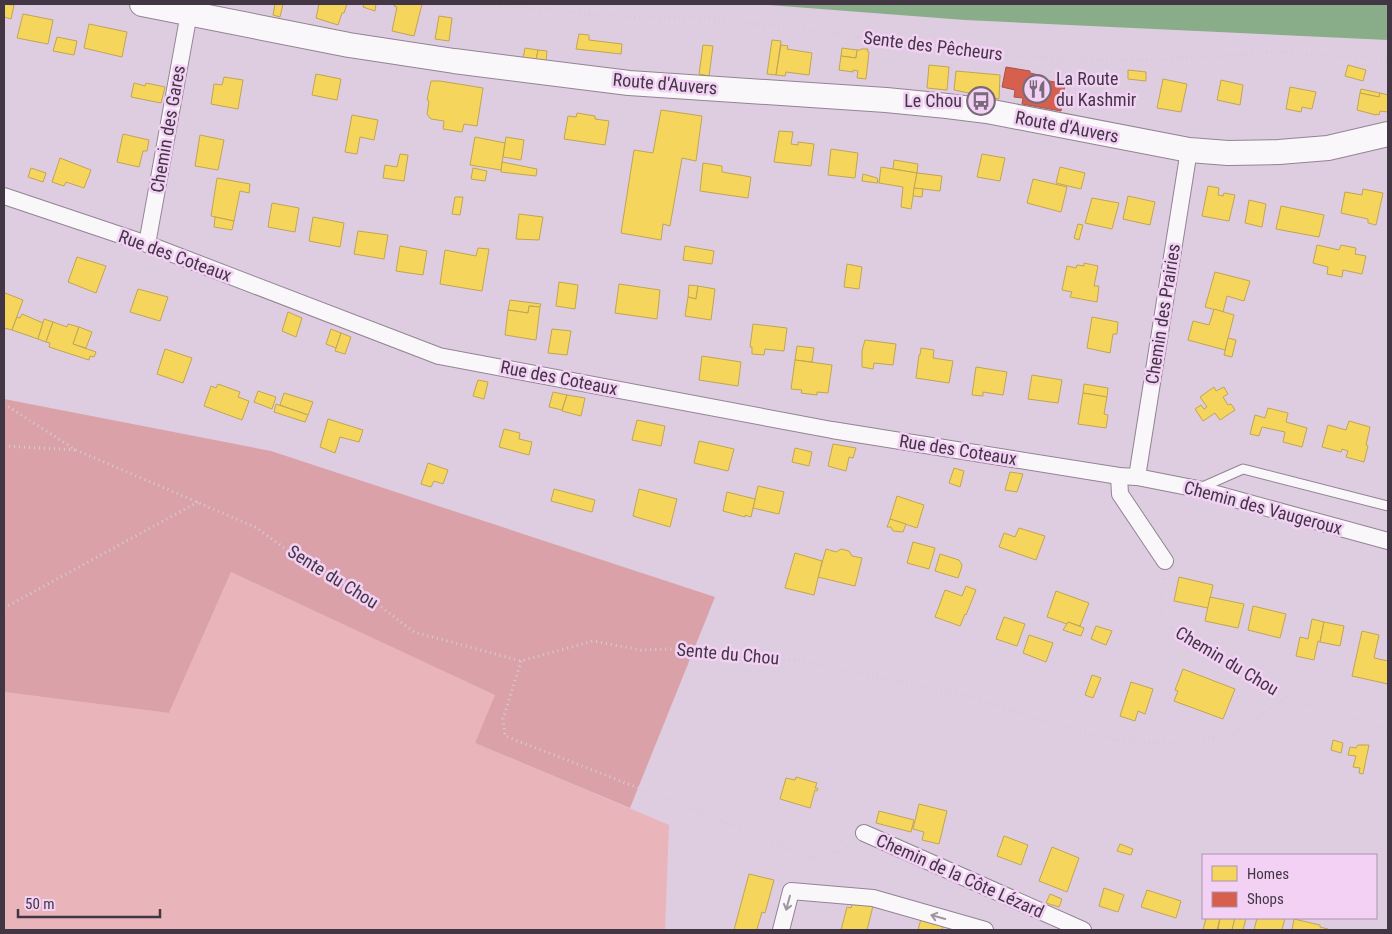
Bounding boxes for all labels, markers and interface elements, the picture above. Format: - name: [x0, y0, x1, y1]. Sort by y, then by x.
- street label: Sente des Pêcheurs: [862, 27, 1004, 64]
- street label: Chemin des Gares: [146, 64, 189, 194]
- street label: Route d'Auvers: [612, 68, 718, 99]
- place label: La Route du Kashmir: [1056, 68, 1137, 110]
- restaurant icon: La Route du Kashmir: [1022, 74, 1052, 104]
- bus stop icon: Le Chou: [966, 86, 996, 116]
- place label: Le Chou: [904, 90, 962, 111]
- street label: Route d'Auvers: [1014, 106, 1121, 147]
- street label: Rue des Coteaux: [116, 225, 235, 286]
- street label: Chemin des Prairies: [1141, 242, 1184, 386]
- street label: Rue des Coteaux: [499, 356, 619, 399]
- street label: Rue des Coteaux: [898, 430, 1018, 469]
- street label: Chemin des Vaugeroux: [1182, 476, 1345, 539]
- street label: Sente du Chou: [284, 540, 382, 613]
- street label: Chemin du Chou: [1172, 622, 1282, 700]
- street label: Sente du Chou: [676, 639, 780, 668]
- street label: Chemin de la Côte Lézard: [873, 829, 1047, 922]
- legend: [1202, 854, 1377, 919]
- text: Homes: [1247, 865, 1289, 883]
- scale bar: [18, 886, 160, 918]
- text: Shops: [1247, 890, 1284, 908]
- text: 50 m: [25, 895, 55, 913]
- one-way arrow: [783, 895, 792, 911]
- one-way arrow: [931, 911, 947, 921]

